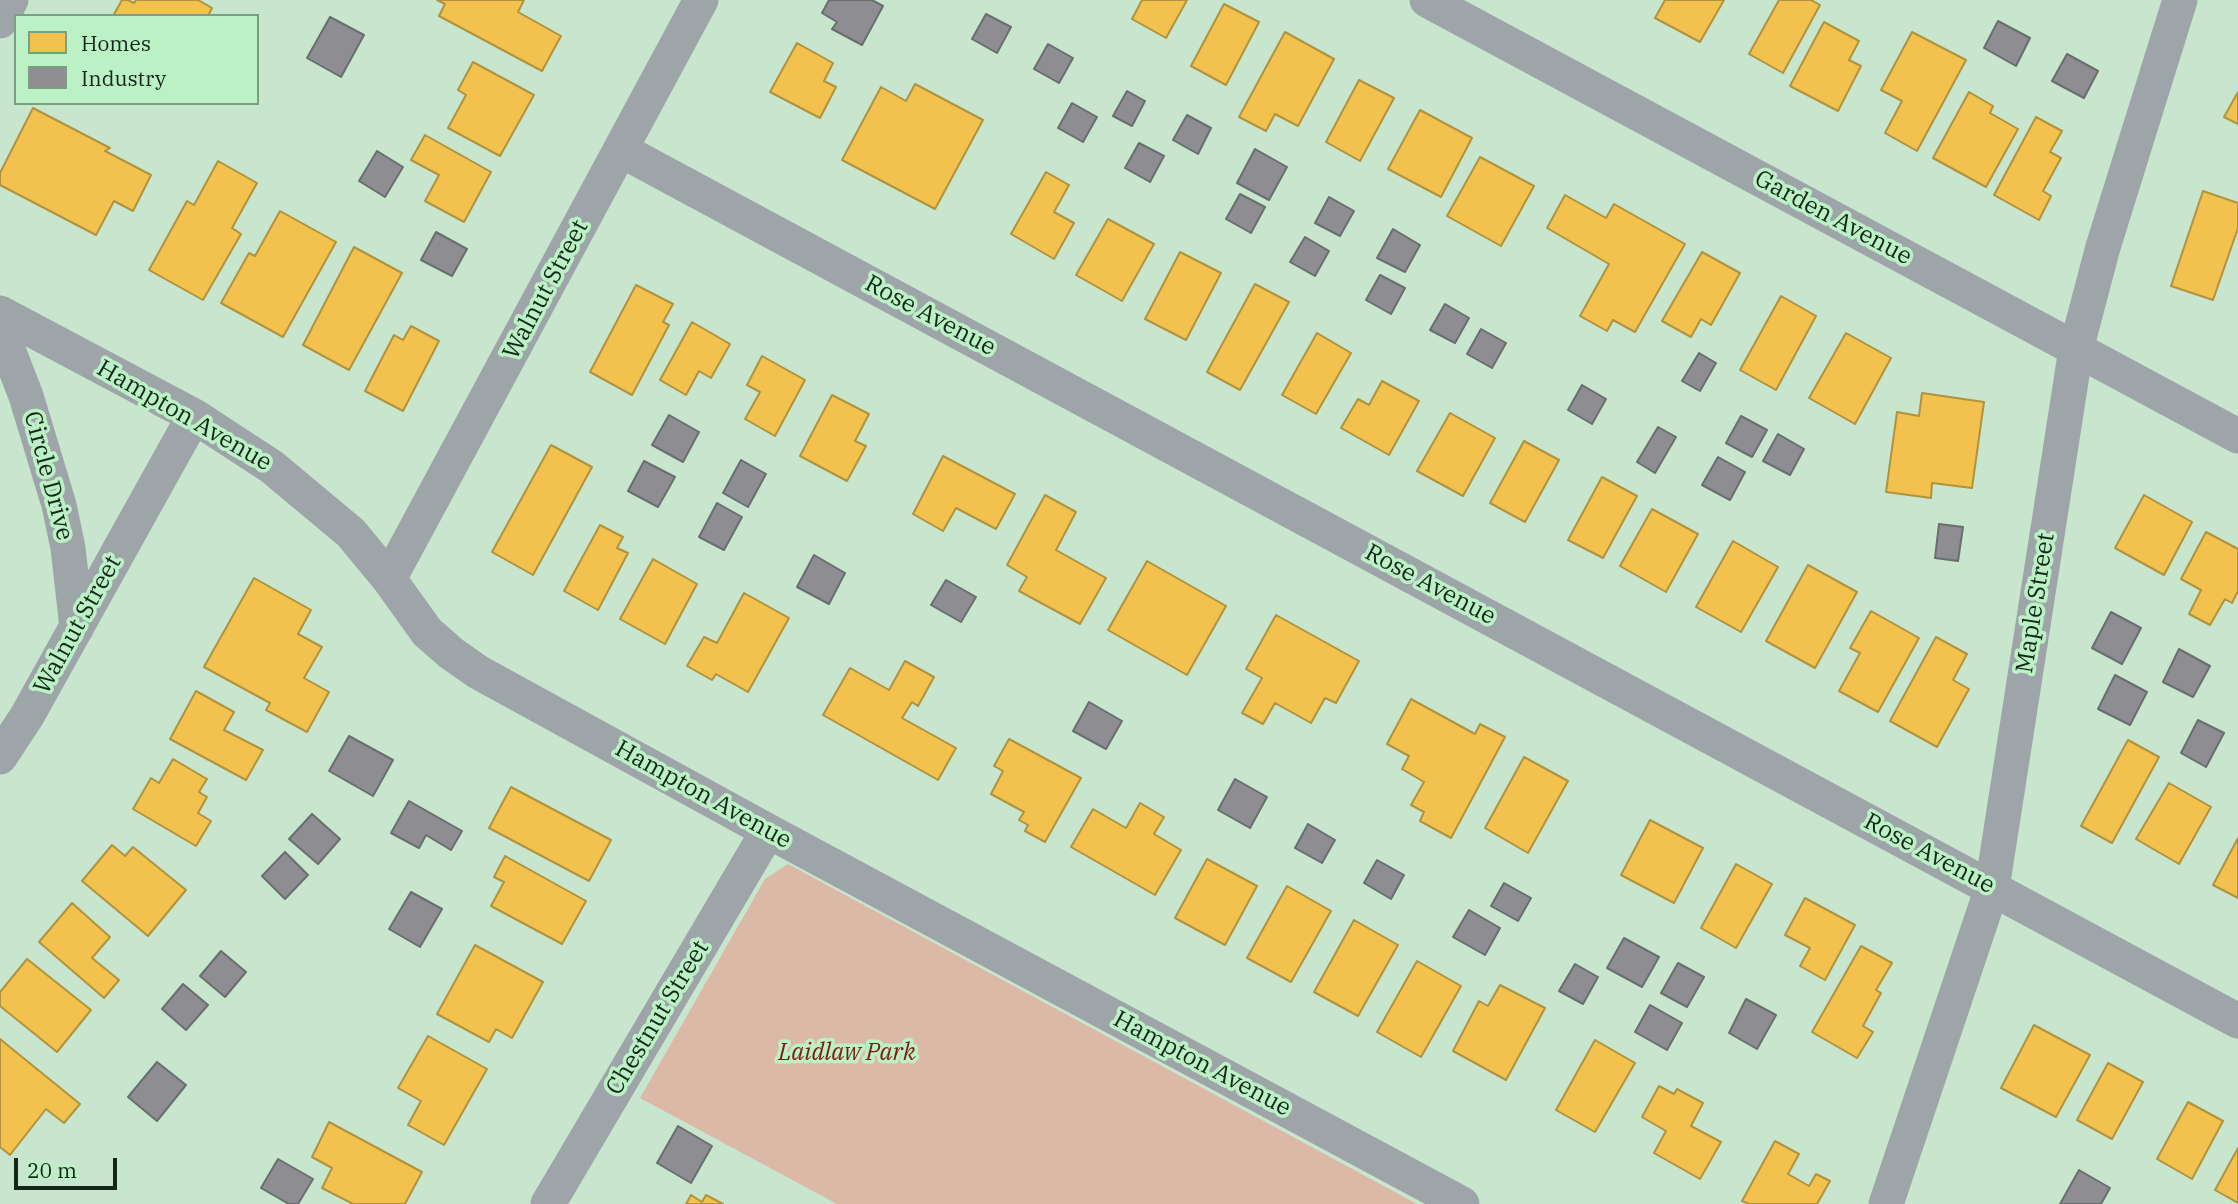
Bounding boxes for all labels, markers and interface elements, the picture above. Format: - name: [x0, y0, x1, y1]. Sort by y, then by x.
- legend: [14, 14, 259, 105]
- text: Homes: [81, 29, 151, 57]
- text: Industry: [81, 64, 166, 92]
- street label: Garden Avenue: [1749, 164, 1917, 272]
- street label: Walnut Street: [497, 215, 595, 365]
- street label: Rose Avenue: [860, 270, 1000, 362]
- street label: Hampton Avenue: [92, 354, 276, 478]
- street label: Circle Drive: [17, 408, 79, 544]
- street label: Maple Street: [2011, 531, 2061, 675]
- street label: Rose Avenue: [1360, 539, 1500, 631]
- street label: Walnut Street: [28, 551, 128, 699]
- street label: Hampton Avenue: [610, 735, 796, 855]
- street label: Rose Avenue: [1859, 808, 1999, 900]
- street label: Chestnut Street: [601, 936, 715, 1100]
- street label: Hampton Avenue: [1108, 1005, 1296, 1123]
- park label: Laidlaw Park: [778, 1039, 916, 1067]
- scale bar: [18, 1144, 121, 1188]
- text: 20 m: [27, 1156, 77, 1184]

